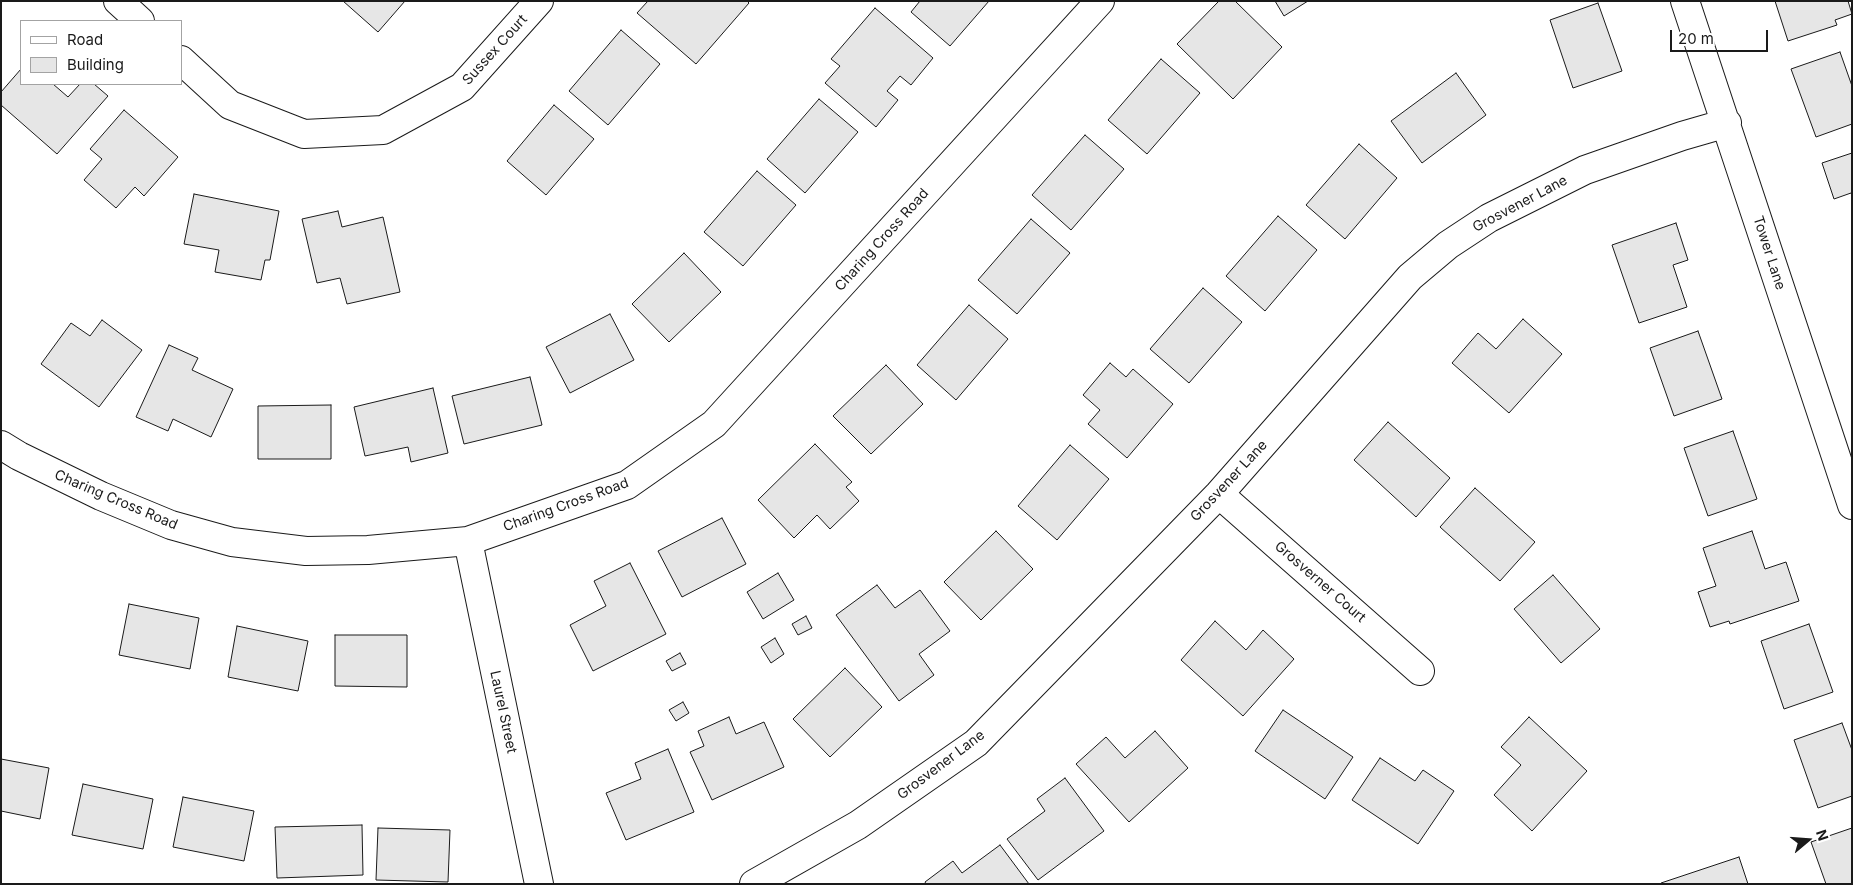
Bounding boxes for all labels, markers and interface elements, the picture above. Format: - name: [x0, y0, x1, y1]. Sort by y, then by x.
- street label: Sussex Court: [459, 12, 531, 88]
- legend: [20, 20, 182, 85]
- scale bar: [1673, 20, 1770, 52]
- text: 20 m: [1678, 29, 1714, 48]
- text: Road: [67, 30, 103, 49]
- text: Building: [67, 55, 124, 74]
- street label: Grosvener Lane: [1470, 172, 1570, 236]
- street label: Charing Cross Road: [832, 185, 932, 295]
- street label: Tower Lane: [1749, 214, 1789, 292]
- street label: Grosvener Lane: [1187, 437, 1271, 525]
- street label: Charing Cross Road: [52, 466, 180, 534]
- street label: Charing Cross Road: [501, 475, 631, 535]
- street label: Grosverner Court: [1271, 538, 1369, 626]
- street label: Laurel Street: [486, 669, 520, 755]
- street label: Grosvener Lane: [894, 727, 988, 803]
- north arrow: [1783, 815, 1833, 865]
- text: N: [1813, 828, 1832, 843]

